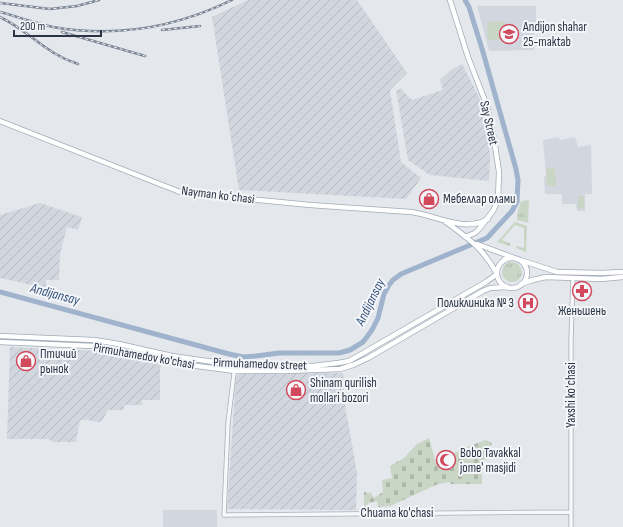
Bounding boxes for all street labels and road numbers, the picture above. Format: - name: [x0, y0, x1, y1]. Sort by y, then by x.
- street label: Say Street: [476, 99, 502, 147]
- street label: Nayman koʻchasi: [181, 183, 255, 207]
- street label: Pirmuhamedov ko'chasi: [92, 339, 196, 373]
- street label: Pirmuhamedov street: [213, 354, 307, 374]
- street label: Yaxshi koʻchasi: [563, 362, 579, 428]
- street label: Chuama ko'chasi: [361, 505, 433, 521]

